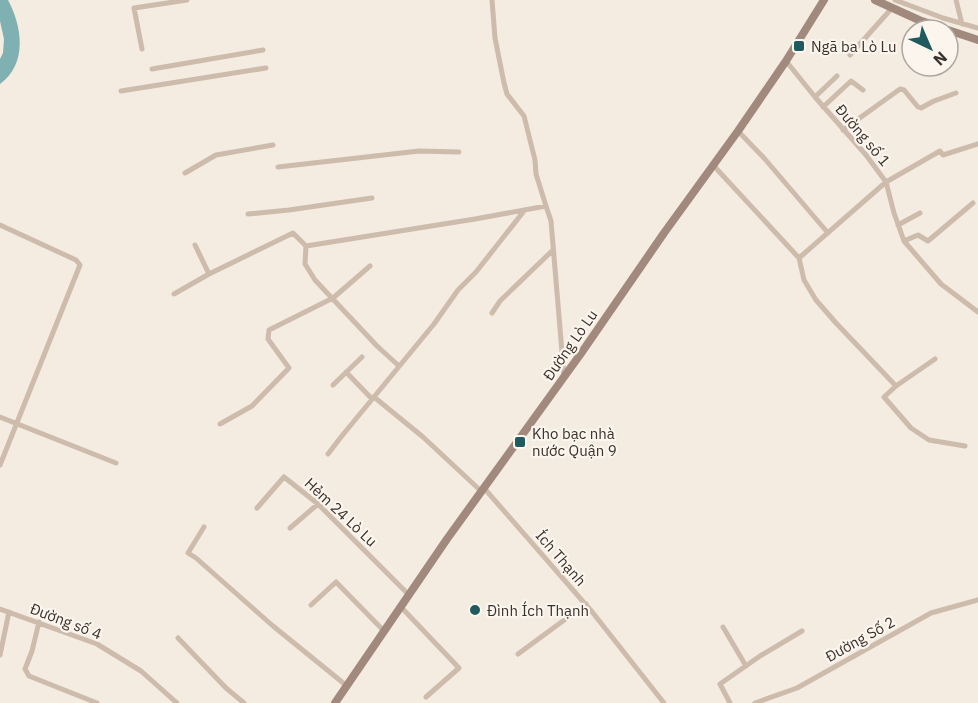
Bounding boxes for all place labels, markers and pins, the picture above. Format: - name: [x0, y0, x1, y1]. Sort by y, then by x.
- place label: Ngã ba Lò Lu: [811, 37, 896, 56]
- marker: Ngã ba Lò Lu: [792, 39, 806, 53]
- place label: Kho bạc nhà nước Quận 9: [532, 424, 617, 460]
- marker: Kho bạc nhà nước Quận 9: [513, 435, 527, 449]
- place label: Đình Ích Thạnh: [487, 601, 589, 620]
- marker: Đình Ích Thạnh: [468, 603, 482, 617]

